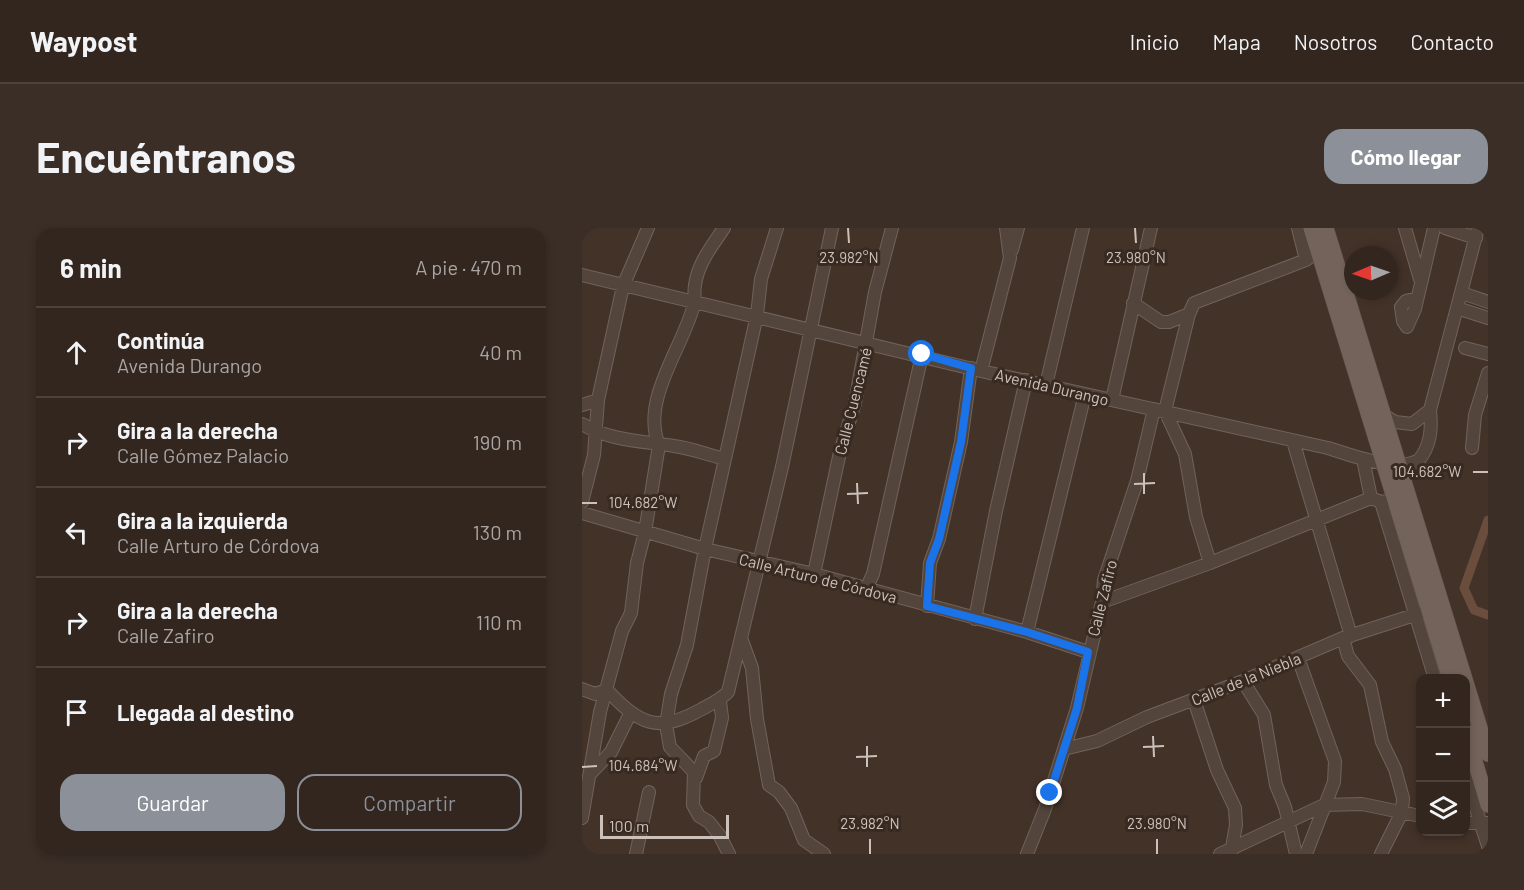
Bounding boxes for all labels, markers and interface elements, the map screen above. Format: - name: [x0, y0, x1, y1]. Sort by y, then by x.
- text: Waypost: [30, 24, 137, 58]
- text: Inicio: [1130, 29, 1180, 54]
- text: Mapa: [1213, 29, 1261, 54]
- text: Nosotros: [1294, 29, 1377, 54]
- text: Contacto: [1410, 29, 1494, 54]
- button: Cómo llegar: [1324, 129, 1488, 184]
- text: Encuéntranos: [36, 131, 296, 181]
- north arrow: [1344, 246, 1398, 300]
- text: 23.982°N: [819, 248, 879, 266]
- text: 23.980°N: [1106, 248, 1166, 266]
- text: 6 min: [60, 252, 122, 283]
- text: A pie · 470 m: [415, 255, 522, 279]
- text: Continúa: [117, 327, 204, 353]
- icon: ahead: [60, 336, 93, 369]
- text: 40 m: [479, 340, 522, 364]
- route start: [908, 340, 934, 366]
- street label: Calle Cuencamé: [830, 345, 875, 457]
- text: Avenida Durango: [117, 353, 262, 377]
- street label: Avenida Durango: [993, 364, 1111, 409]
- text: Gira a la derecha: [117, 417, 278, 443]
- icon: right: [60, 426, 93, 459]
- text: 190 m: [473, 430, 522, 454]
- text: Calle Gómez Palacio: [117, 443, 289, 467]
- text: 104.682°W: [1393, 462, 1461, 480]
- text: 104.682°W: [609, 493, 677, 511]
- text: Gira a la izquierda: [117, 507, 288, 533]
- icon: left: [60, 516, 93, 549]
- text: 130 m: [473, 520, 522, 544]
- text: Calle Arturo de Córdova: [117, 533, 319, 557]
- street label: Calle Arturo de Córdova: [737, 549, 899, 606]
- street label: Calle Zafiro: [1083, 558, 1120, 638]
- text: Gira a la derecha: [117, 597, 278, 623]
- icon: right: [60, 606, 93, 639]
- text: 110 m: [476, 610, 522, 634]
- text: Calle Zafiro: [117, 623, 215, 647]
- street label: Calle de la Niebla: [1188, 648, 1303, 709]
- map controls: [1416, 674, 1470, 836]
- button: +: [1416, 674, 1470, 728]
- icon: arrive: [60, 696, 93, 729]
- text: Llegada al destino: [117, 699, 294, 725]
- button: −: [1416, 728, 1470, 782]
- text: 104.684°W: [609, 756, 677, 774]
- button: Guardar: [60, 774, 285, 831]
- button: Compartir: [297, 774, 522, 831]
- route end: [1036, 779, 1062, 805]
- button: layers: [1416, 782, 1470, 836]
- scale bar: [600, 812, 729, 840]
- text: 23.982°N: [840, 814, 900, 832]
- text: 23.980°N: [1127, 814, 1187, 832]
- text: 100 m: [609, 816, 649, 835]

